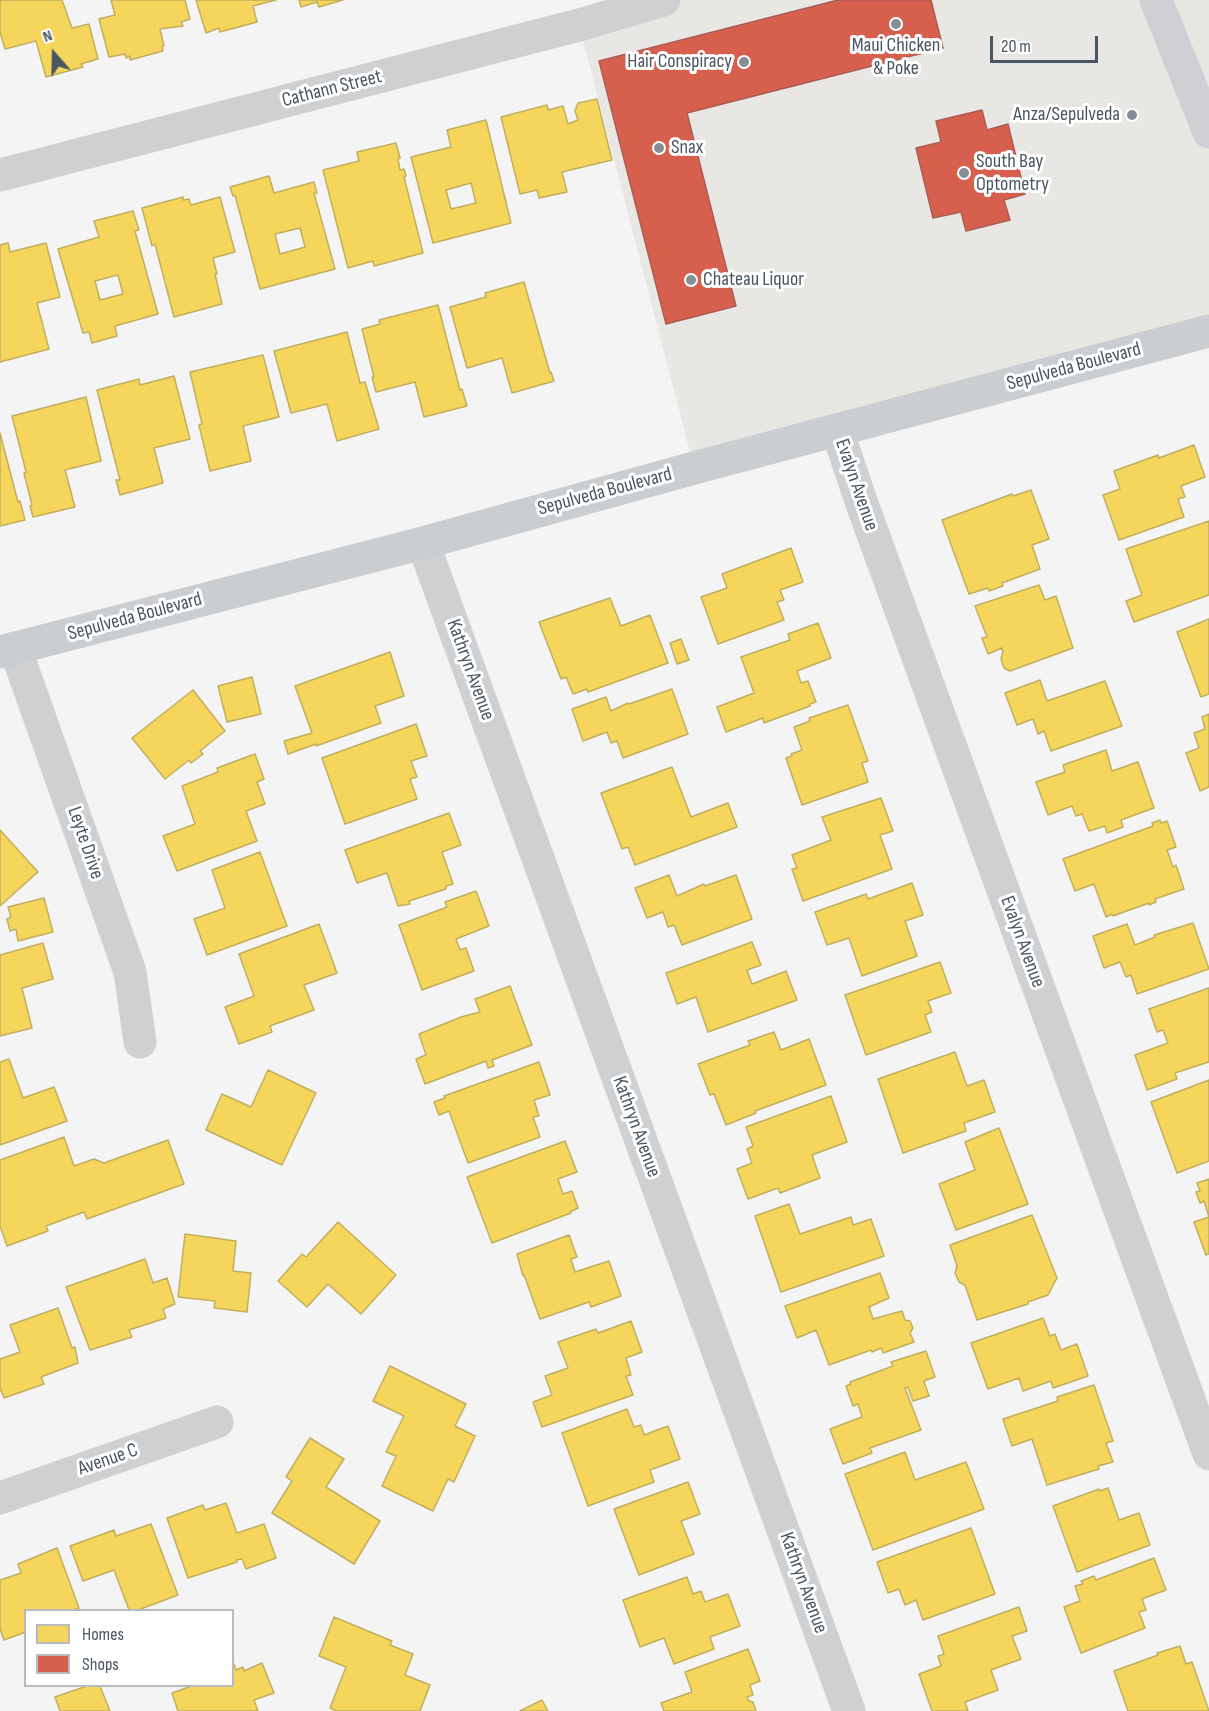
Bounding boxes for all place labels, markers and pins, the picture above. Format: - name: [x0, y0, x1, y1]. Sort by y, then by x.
- marker: Maui Chicken & Poke: [889, 17, 903, 31]
- place label: Maui Chicken & Poke: [852, 34, 940, 81]
- place label: Hair Conspiracy: [627, 50, 732, 74]
- marker: Hair Conspiracy: [737, 55, 751, 69]
- place label: Anza/Sepulveda: [1013, 103, 1120, 127]
- marker: Anza/Sepulveda: [1125, 108, 1139, 122]
- place label: Snax: [671, 136, 703, 160]
- marker: Snax: [652, 141, 666, 155]
- place label: South Bay Optometry: [976, 150, 1049, 197]
- marker: South Bay Optometry: [957, 166, 971, 180]
- place label: Chateau Liquor: [703, 268, 804, 292]
- marker: Chateau Liquor: [684, 273, 698, 287]

